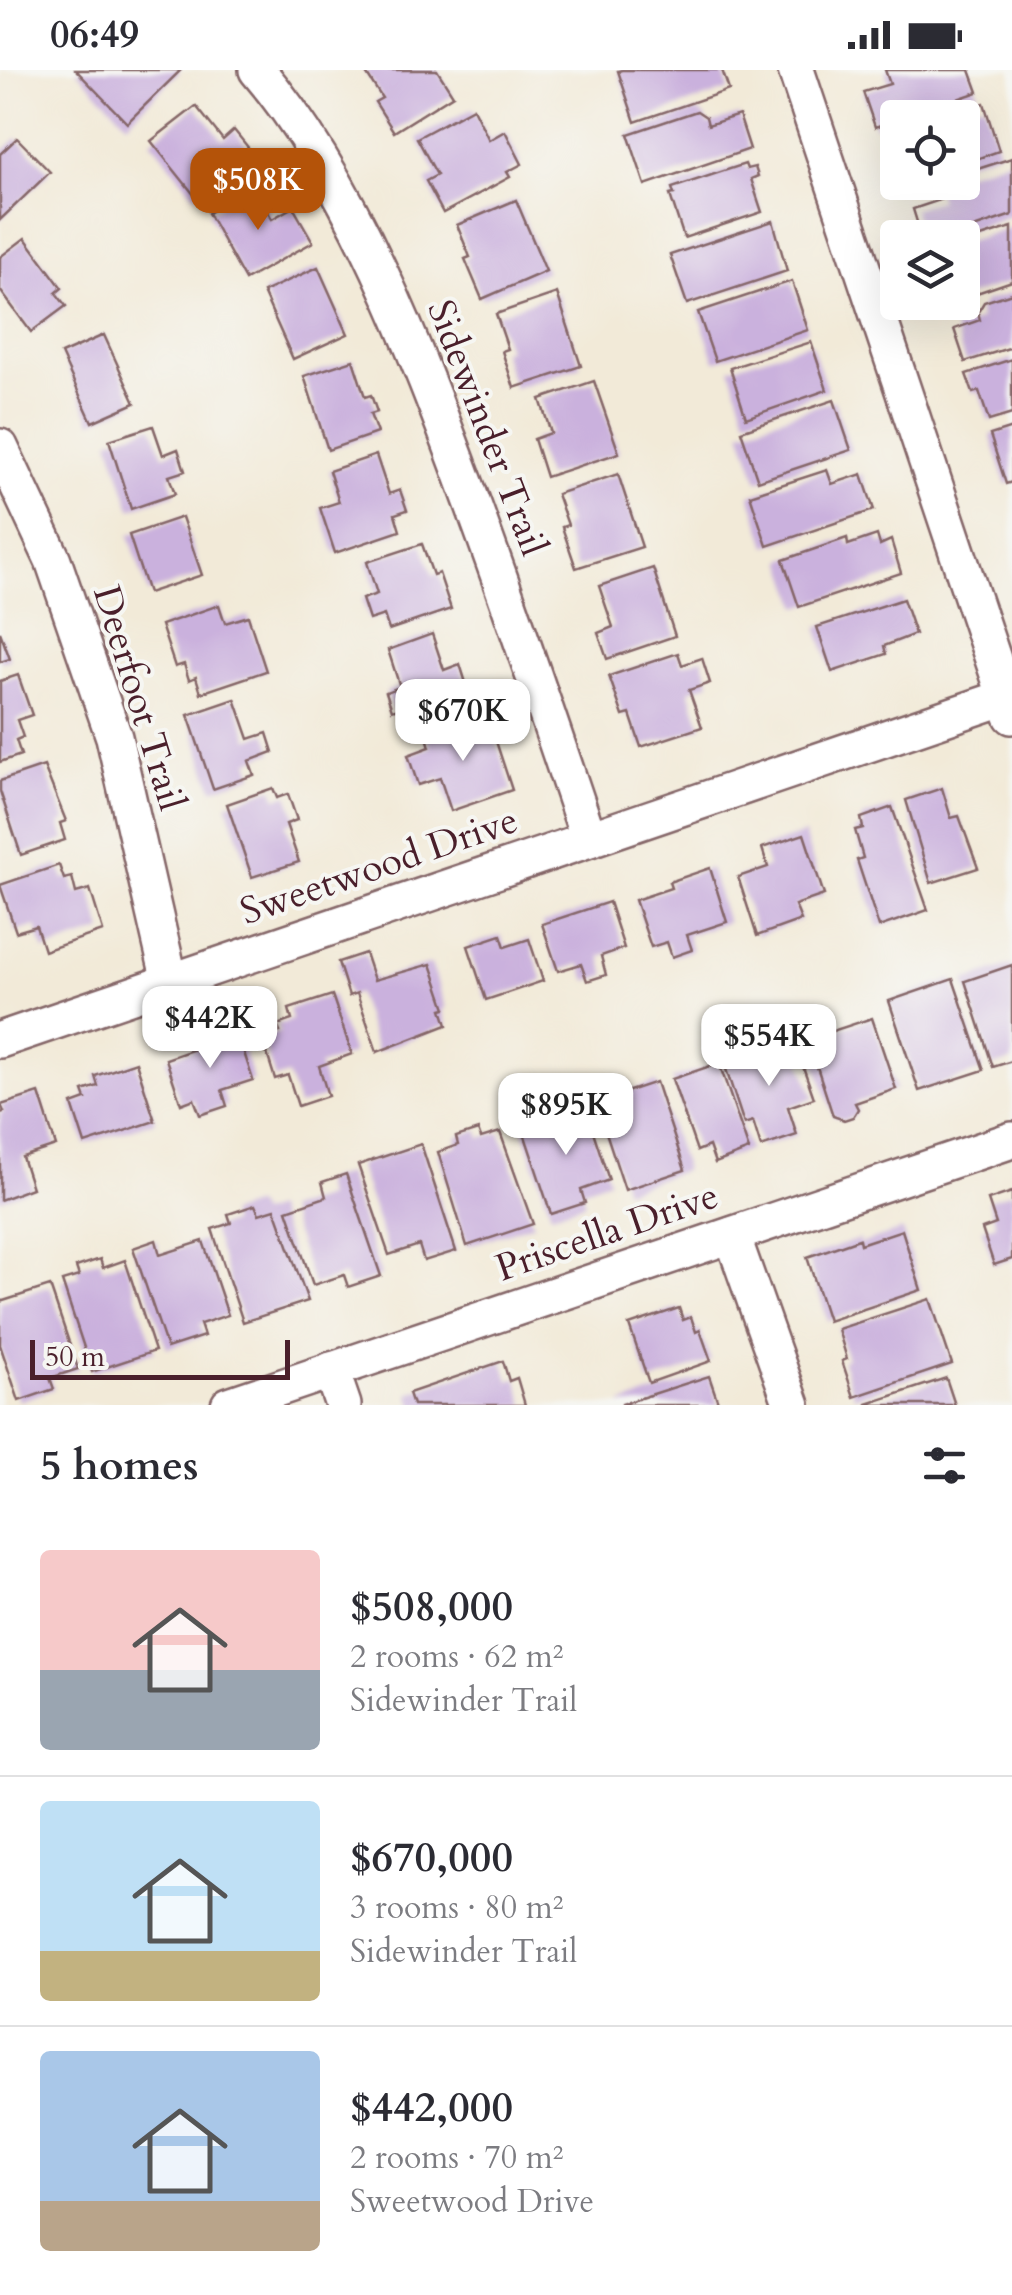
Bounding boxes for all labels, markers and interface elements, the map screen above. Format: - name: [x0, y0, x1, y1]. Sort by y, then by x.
- text: 06:49: [50, 9, 139, 61]
- map controls: [880, 100, 980, 320]
- button: locate: [880, 100, 980, 200]
- pin: $508K: [188, 148, 328, 233]
- text: $508K: [212, 158, 304, 202]
- button: layers: [880, 220, 980, 320]
- street label: Sidewinder Trail: [414, 293, 560, 564]
- street label: Deerfoot Trail: [80, 579, 198, 817]
- pin: $670K: [393, 679, 533, 764]
- text: $670K: [417, 689, 509, 733]
- street label: Sweetwood Drive: [233, 794, 525, 938]
- pin: $442K: [140, 986, 280, 1071]
- text: $442K: [164, 996, 256, 1040]
- pin: $554K: [699, 1004, 839, 1089]
- text: $554K: [723, 1014, 815, 1058]
- pin: $895K: [496, 1073, 636, 1158]
- text: $895K: [520, 1083, 612, 1127]
- street label: Priscella Drive: [489, 1170, 725, 1294]
- scale bar: [30, 1335, 290, 1380]
- text: 50 m: [45, 1338, 105, 1376]
- text: 5 homes: [40, 1437, 198, 1494]
- icon: filters: [917, 1438, 972, 1493]
- text: $508,000: [350, 1578, 513, 1635]
- icon: home: [120, 1590, 240, 1710]
- text: 2 rooms · 62 m²: [350, 1635, 563, 1679]
- text: Sidewinder Trail: [350, 1679, 577, 1723]
- text: $670,000: [350, 1829, 513, 1886]
- icon: home: [120, 1841, 240, 1961]
- text: 3 rooms · 80 m²: [350, 1886, 563, 1930]
- text: Sidewinder Trail: [350, 1930, 577, 1974]
- text: $442,000: [350, 2079, 513, 2136]
- icon: home: [120, 2091, 240, 2211]
- text: 2 rooms · 70 m²: [350, 2136, 563, 2180]
- text: Sweetwood Drive: [350, 2180, 594, 2224]

